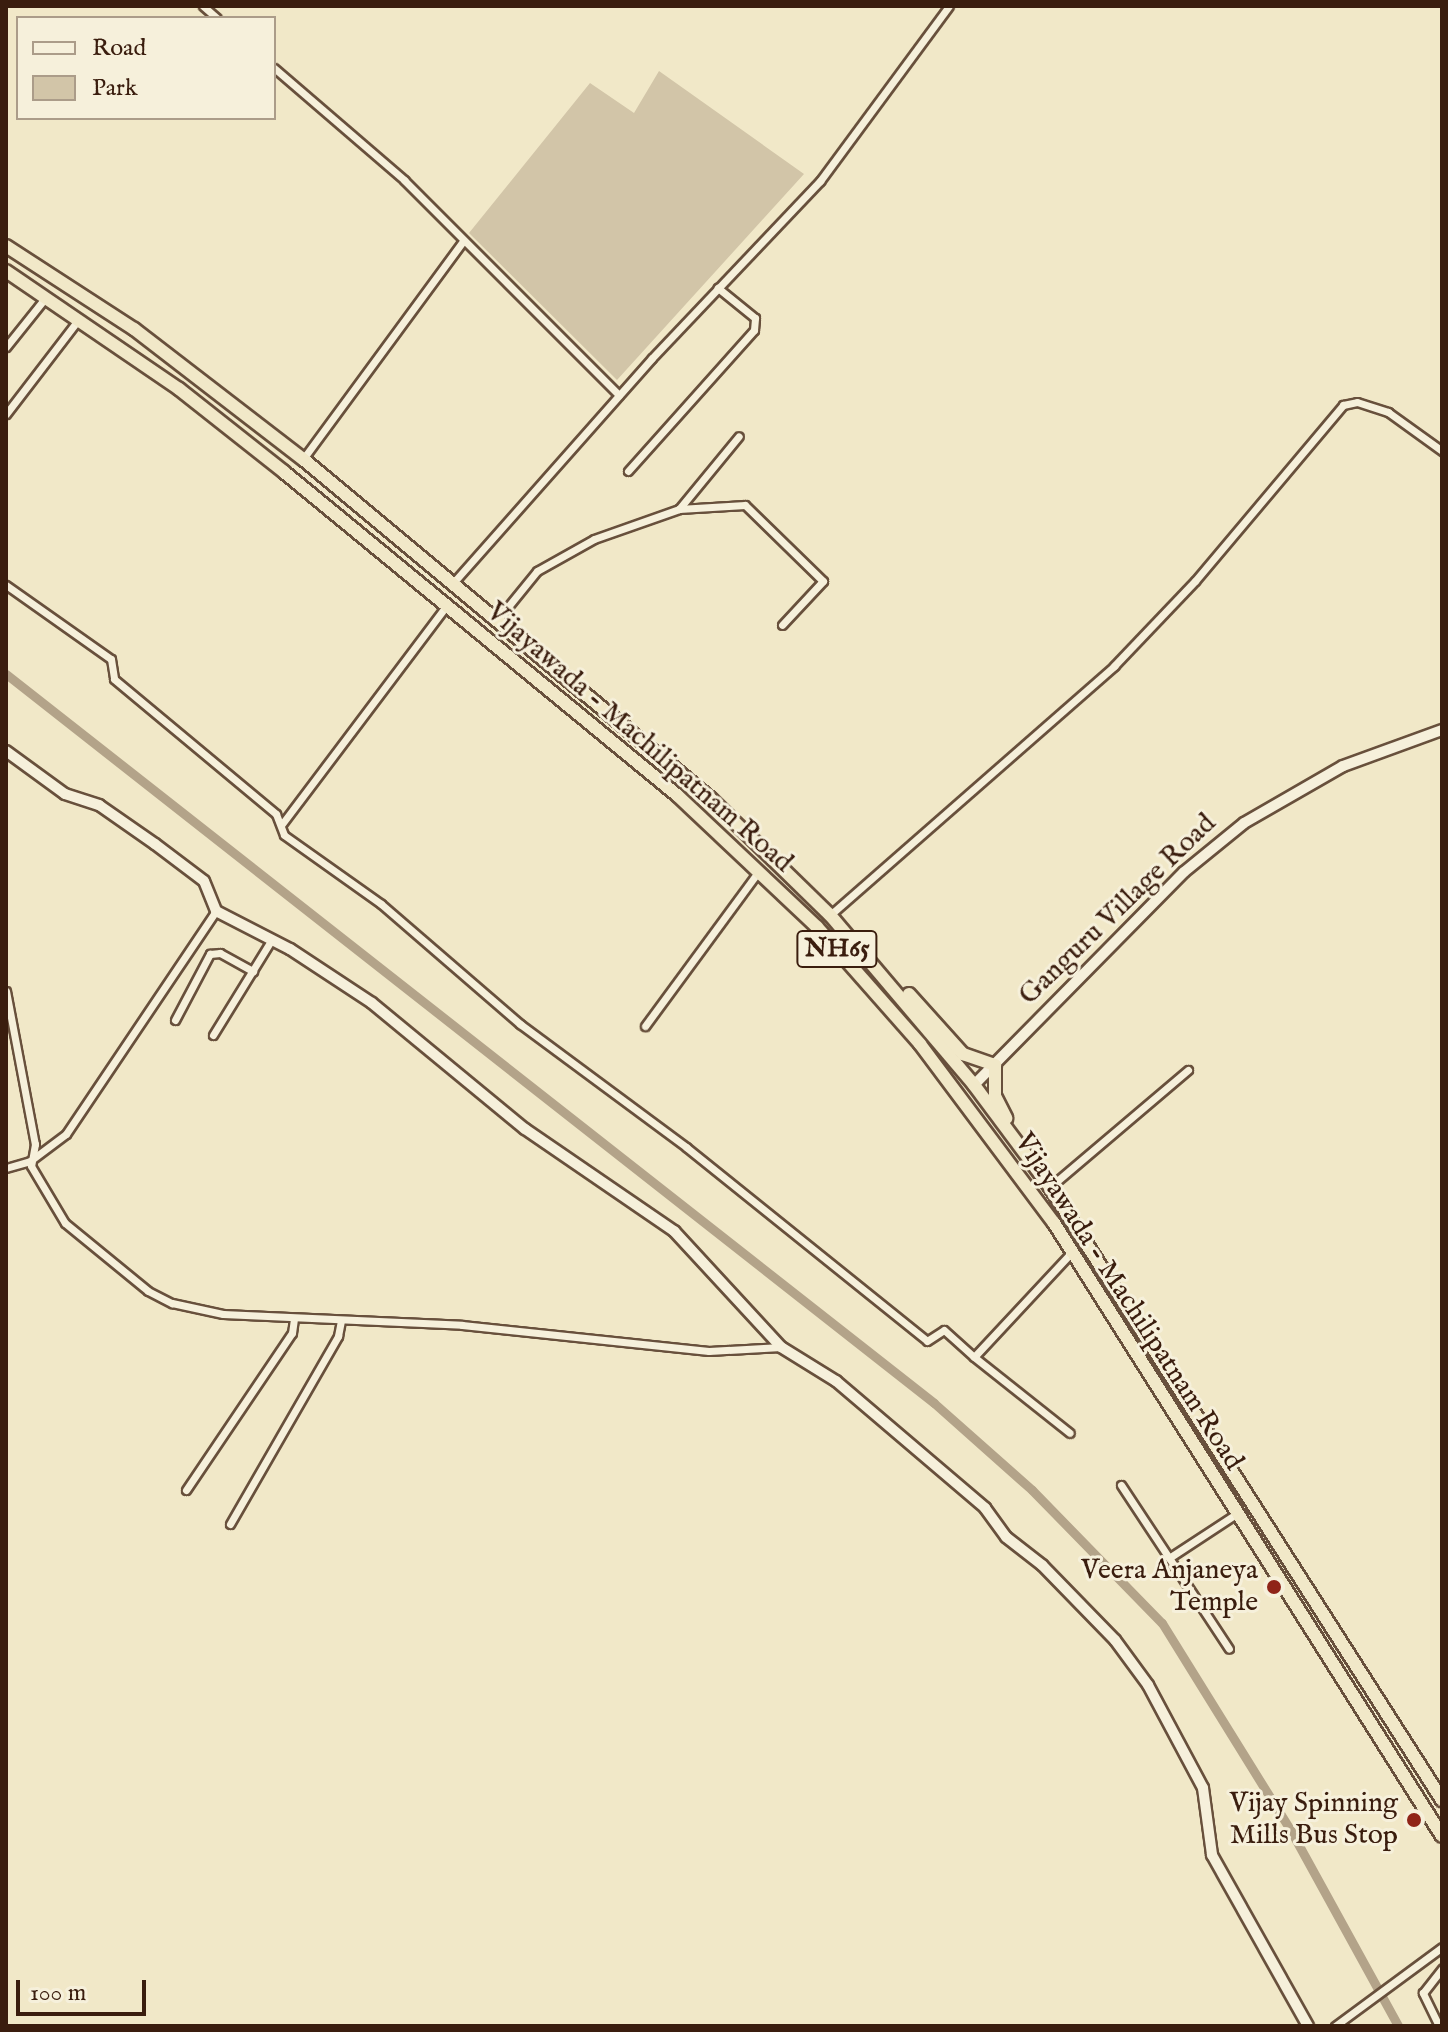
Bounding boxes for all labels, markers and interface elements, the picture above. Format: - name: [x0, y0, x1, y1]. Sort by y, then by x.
- legend: [16, 16, 276, 120]
- text: Road: [92, 33, 146, 64]
- text: Park: [92, 73, 138, 104]
- street label: Vijayawada - Machilipatnam Road: [479, 596, 799, 880]
- street label: Ganguru Village Road: [1013, 807, 1223, 1013]
- road number: NH65: [795, 927, 879, 971]
- street label: Vijayawada - Machilipatnam Road: [1006, 1127, 1250, 1477]
- place label: Veera Anjaneya Temple: [1081, 1554, 1258, 1620]
- marker: Veera Anjaneya Temple: [1265, 1578, 1283, 1596]
- place label: Vijay Spinning Mills Bus Stop: [1230, 1787, 1398, 1853]
- marker: Vijay Spinning Mills Bus Stop: [1405, 1811, 1423, 1829]
- scale bar: [20, 1964, 150, 2014]
- text: 100 m: [30, 1978, 86, 2009]

